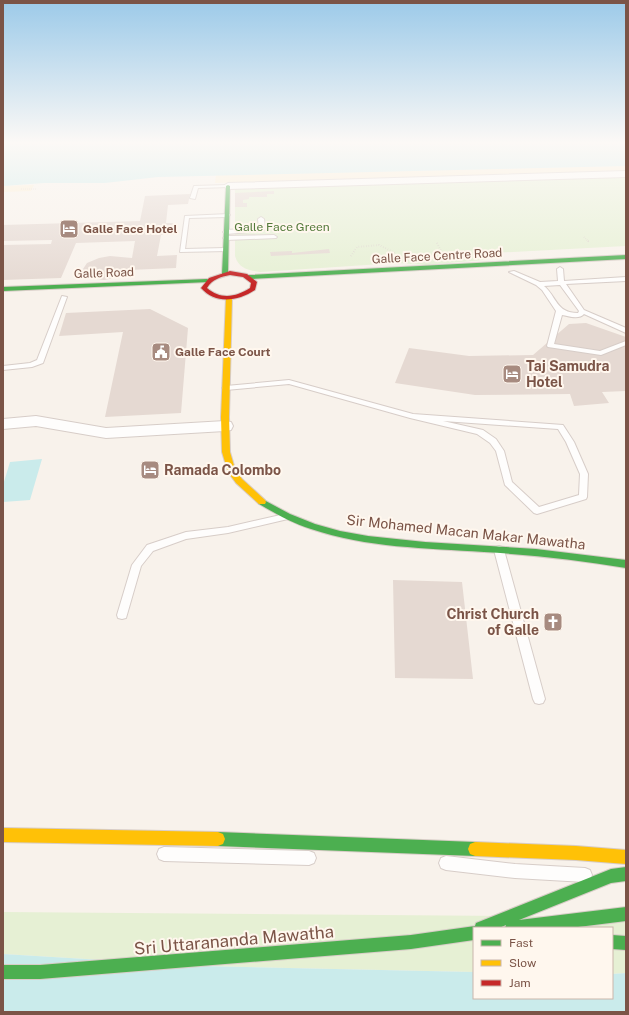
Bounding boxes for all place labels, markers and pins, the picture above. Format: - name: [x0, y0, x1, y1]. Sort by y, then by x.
- hotel icon: Galle Face Hotel: [58, 218, 80, 240]
- place label: Galle Face Hotel: [83, 222, 178, 236]
- public building icon: Galle Face Court: [150, 341, 172, 363]
- place label: Galle Face Court: [175, 345, 271, 359]
- place label: Taj Samudra Hotel: [526, 358, 609, 390]
- hotel icon: Taj Samudra Hotel: [501, 363, 523, 385]
- hotel icon: Ramada Colombo: [139, 459, 161, 481]
- place label: Ramada Colombo: [164, 462, 281, 478]
- place label: Christ Church of Galle: [446, 606, 539, 638]
- church icon: Christ Church of Galle: [542, 611, 564, 633]

